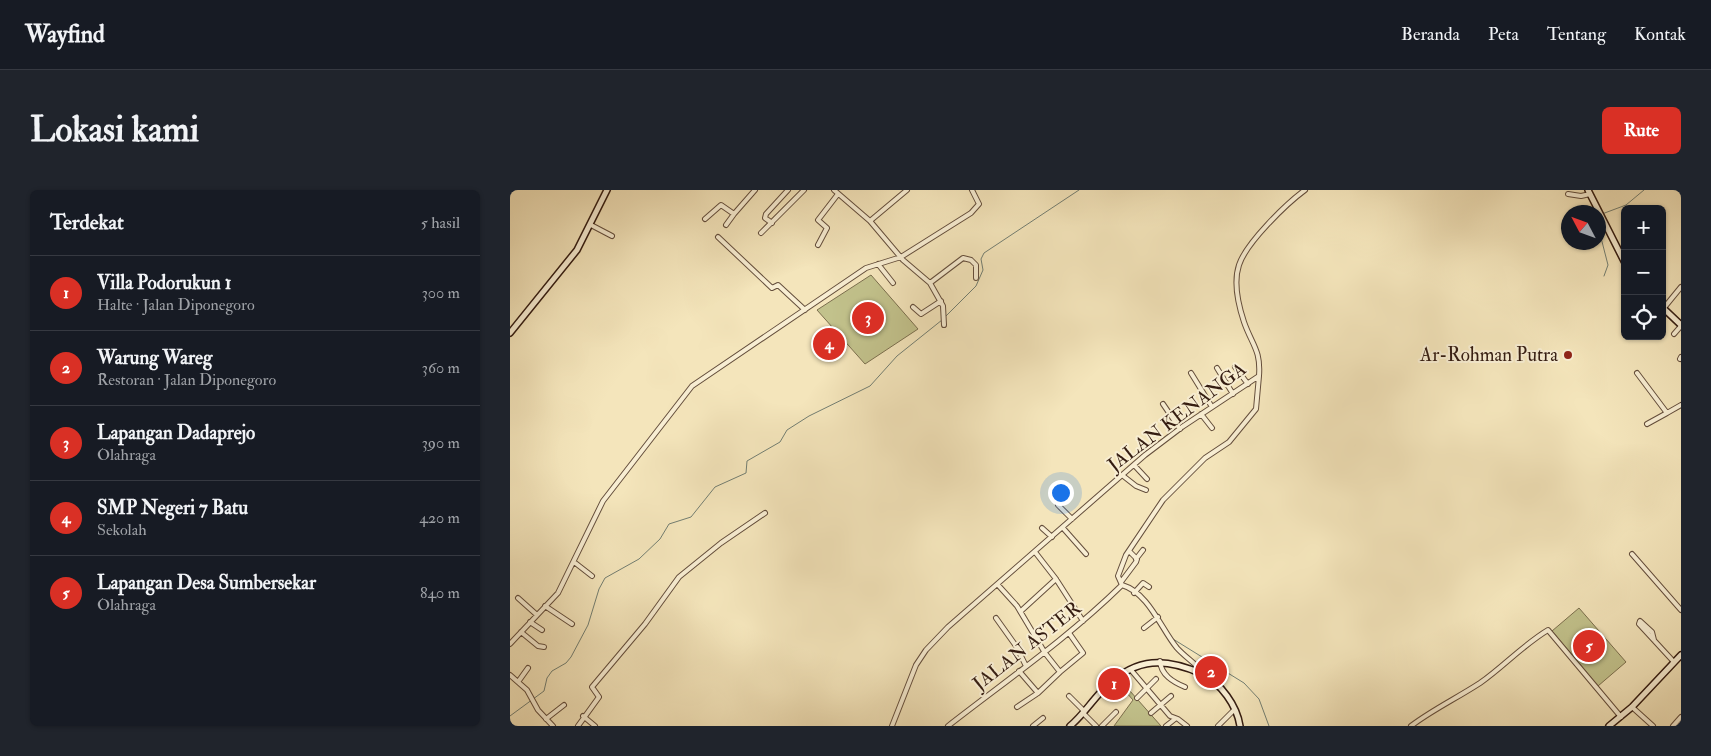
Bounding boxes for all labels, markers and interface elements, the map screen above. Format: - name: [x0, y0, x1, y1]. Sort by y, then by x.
- text: Wayfind: [25, 19, 105, 50]
- text: Beranda: [1401, 23, 1460, 46]
- text: Peta: [1488, 23, 1519, 46]
- text: Tentang: [1547, 23, 1606, 46]
- text: Kontak: [1634, 23, 1686, 46]
- button: Rute: [1602, 107, 1681, 154]
- text: Lokasi kami: [30, 108, 199, 152]
- north arrow: [1561, 205, 1606, 250]
- map controls: [1621, 205, 1666, 340]
- button: +: [1621, 205, 1666, 250]
- text: Terdekat: [50, 209, 124, 236]
- text: 5 hasil: [421, 213, 460, 233]
- button: −: [1621, 250, 1666, 295]
- text: Villa Podorukun 1: [97, 271, 231, 295]
- text: 1: [63, 283, 69, 303]
- text: 300 m: [422, 283, 460, 303]
- text: Halte · Jalan Diponegoro: [97, 295, 255, 315]
- button: locate: [1621, 295, 1666, 340]
- pin: 3: [852, 299, 884, 337]
- pin: 4: [813, 325, 845, 363]
- place label: Ar-Rohman Putra: [1419, 343, 1558, 367]
- text: Warung Wareg: [97, 346, 212, 370]
- marker: Ar-Rohman Putra: [1562, 349, 1574, 361]
- street label: JALAN KENANGA: [1102, 357, 1251, 478]
- text: 2: [62, 358, 70, 378]
- text: 360 m: [422, 358, 460, 378]
- text: Restoran · Jalan Diponegoro: [97, 370, 276, 390]
- text: Lapangan Dadaprejo: [97, 421, 255, 445]
- text: 3: [63, 433, 69, 453]
- text: 390 m: [422, 433, 460, 453]
- text: Olahraga: [97, 445, 156, 465]
- your location: [1048, 480, 1074, 506]
- text: SMP Negeri 7 Batu: [97, 496, 248, 520]
- text: 4: [62, 508, 70, 528]
- text: 420 m: [419, 508, 460, 528]
- text: Sekolah: [97, 520, 147, 540]
- text: Lapangan Desa Sumbersekar: [97, 571, 316, 595]
- text: 5: [62, 583, 70, 603]
- text: 840 m: [420, 583, 460, 603]
- text: Olahraga: [97, 595, 156, 615]
- street label: JALAN ASTER: [967, 596, 1086, 696]
- pin: 5: [1573, 627, 1605, 665]
- pin: 2: [1195, 653, 1227, 691]
- pin: 1: [1098, 665, 1130, 703]

